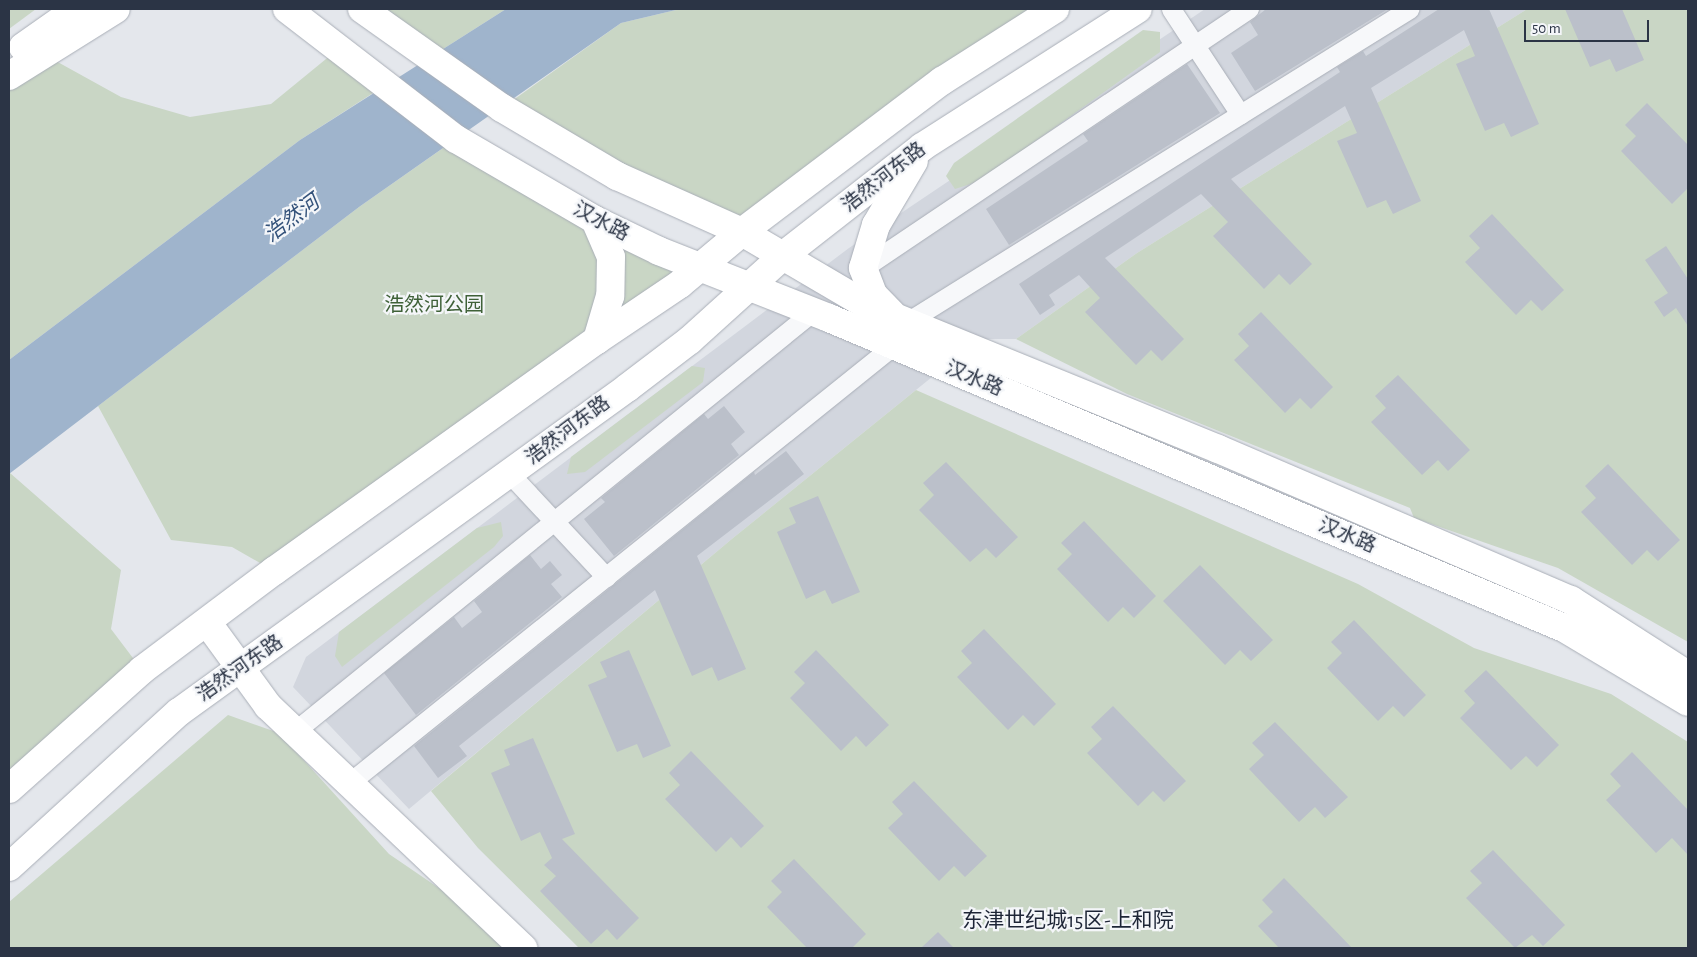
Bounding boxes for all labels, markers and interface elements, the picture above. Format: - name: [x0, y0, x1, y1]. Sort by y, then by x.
- scale bar: [1527, 10, 1652, 42]
- text: 50 m: [1532, 21, 1561, 36]
- street label: 浩然河东路: [837, 138, 931, 218]
- water label: 浩然河: [259, 190, 325, 248]
- street label: 汉水路: [569, 197, 633, 247]
- park label: 浩然河公园: [384, 293, 484, 317]
- street label: 汉水路: [942, 356, 1006, 402]
- street label: 浩然河东路: [521, 391, 615, 471]
- street label: 汉水路: [1315, 513, 1379, 559]
- street label: 浩然河东路: [192, 630, 288, 708]
- district label: 东津世纪城15区-上和院: [962, 908, 1174, 934]

